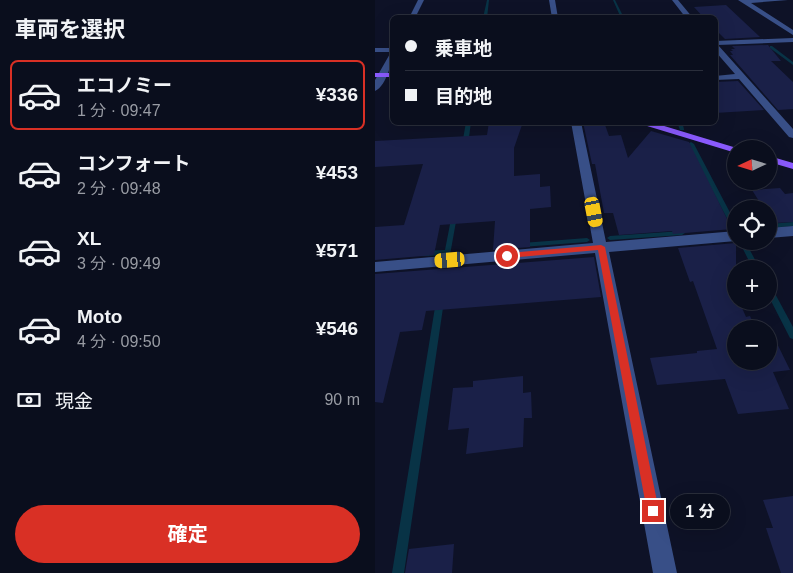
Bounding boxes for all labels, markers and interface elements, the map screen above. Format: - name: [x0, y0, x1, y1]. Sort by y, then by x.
- text: 車両を選択: [15, 17, 125, 42]
- text: 乗車地: [435, 38, 492, 59]
- icon: car: [17, 73, 62, 118]
- text: エコノミー: [77, 75, 172, 96]
- text: ¥336: [316, 84, 358, 105]
- text: 目的地: [435, 86, 492, 107]
- text: 1 分 · 09:47: [77, 102, 161, 119]
- north arrow: [727, 140, 777, 190]
- map controls: [727, 140, 777, 370]
- icon: car: [17, 151, 62, 196]
- text: コンフォート: [77, 153, 190, 174]
- text: ¥453: [316, 162, 358, 183]
- text: 2 分 · 09:48: [77, 180, 161, 197]
- car: [583, 196, 604, 228]
- button: locate: [727, 200, 777, 250]
- text: XL: [77, 228, 101, 249]
- icon: car: [17, 229, 62, 274]
- text: ¥571: [316, 240, 358, 261]
- route start: [496, 245, 518, 267]
- car: [434, 251, 465, 269]
- text: 3 分 · 09:49: [77, 255, 161, 272]
- button: +: [727, 260, 777, 310]
- text: Moto: [77, 306, 122, 327]
- icon: car: [17, 307, 62, 352]
- text: ¥546: [316, 318, 358, 339]
- button: −: [727, 320, 777, 370]
- text: 4 分 · 09:50: [77, 333, 161, 350]
- icon: cash: [15, 386, 43, 414]
- text: 現金: [55, 391, 93, 412]
- text: 90 m: [324, 391, 360, 408]
- callout: 1 分: [671, 494, 731, 528]
- route end: [642, 500, 664, 522]
- text: 1 分: [685, 503, 715, 520]
- button: 確定: [15, 505, 360, 563]

